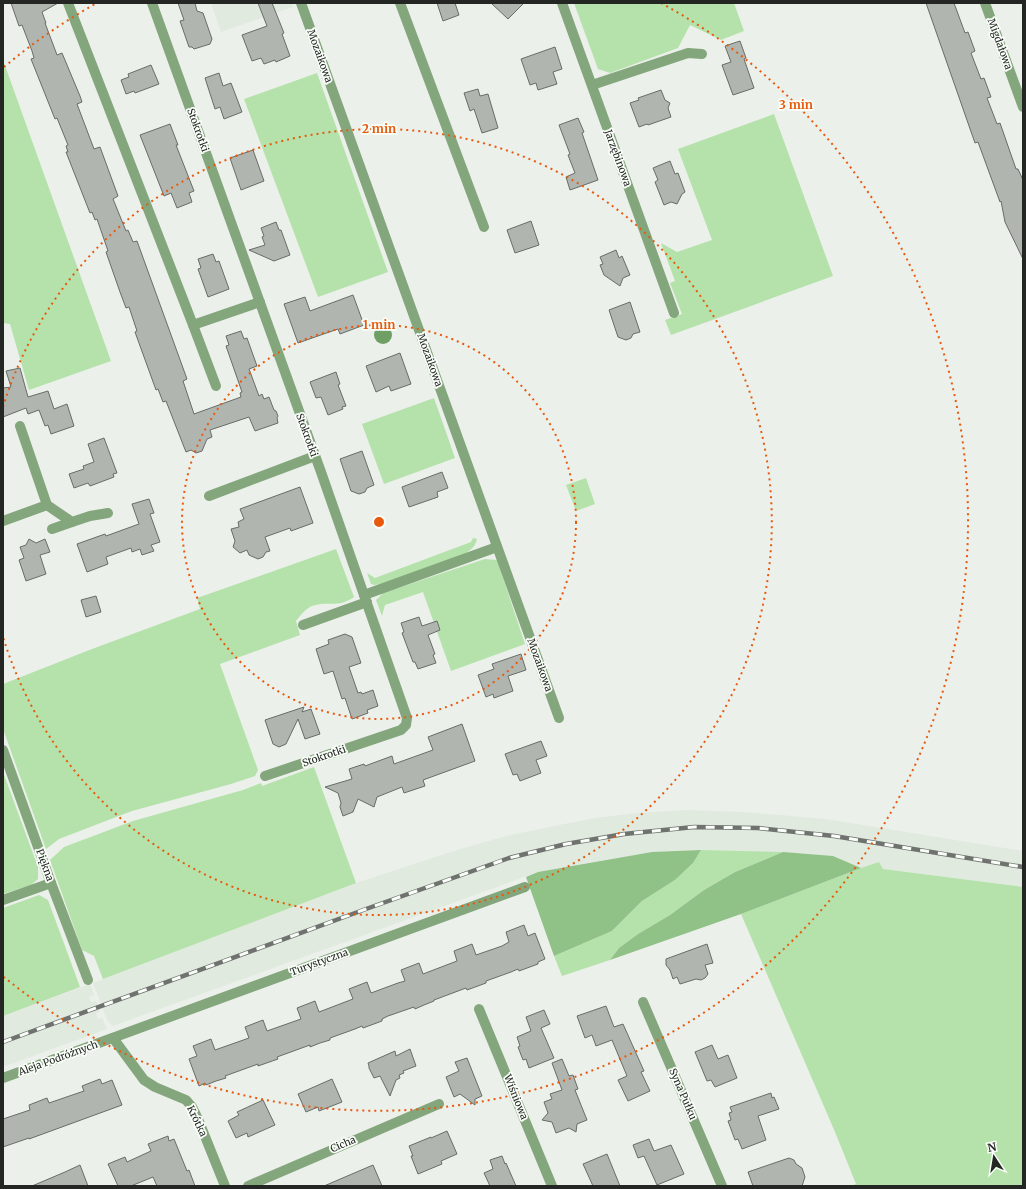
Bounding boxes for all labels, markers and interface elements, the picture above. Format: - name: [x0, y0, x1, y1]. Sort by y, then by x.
- street label: Migdałowa: [985, 17, 1015, 72]
- street label: Mozaikowa: [304, 28, 336, 85]
- text: 3 min: [779, 97, 813, 112]
- street label: Stokrotki: [184, 107, 212, 153]
- text: 2 min: [362, 121, 396, 136]
- street label: Jarzębinowa: [601, 127, 634, 189]
- text: 1 min: [363, 317, 395, 332]
- street label: Mozaikowa: [414, 332, 446, 389]
- street label: Stokrotki: [293, 412, 321, 458]
- centre of rings: [372, 515, 386, 529]
- street label: Mozaikowa: [524, 637, 556, 694]
- street label: Stokrotki: [300, 742, 348, 770]
- street label: Piękna: [33, 847, 57, 883]
- street label: Turystyczna: [288, 945, 350, 978]
- street label: Aleja Podróżnych: [16, 1037, 100, 1079]
- street label: Syna Pułku: [666, 1066, 700, 1122]
- street label: Wiśniowa: [501, 1072, 531, 1122]
- street label: Krótka: [184, 1103, 210, 1139]
- street label: Cicha: [328, 1133, 358, 1155]
- north arrow: [974, 1137, 1014, 1177]
- text: N: [986, 1139, 998, 1155]

